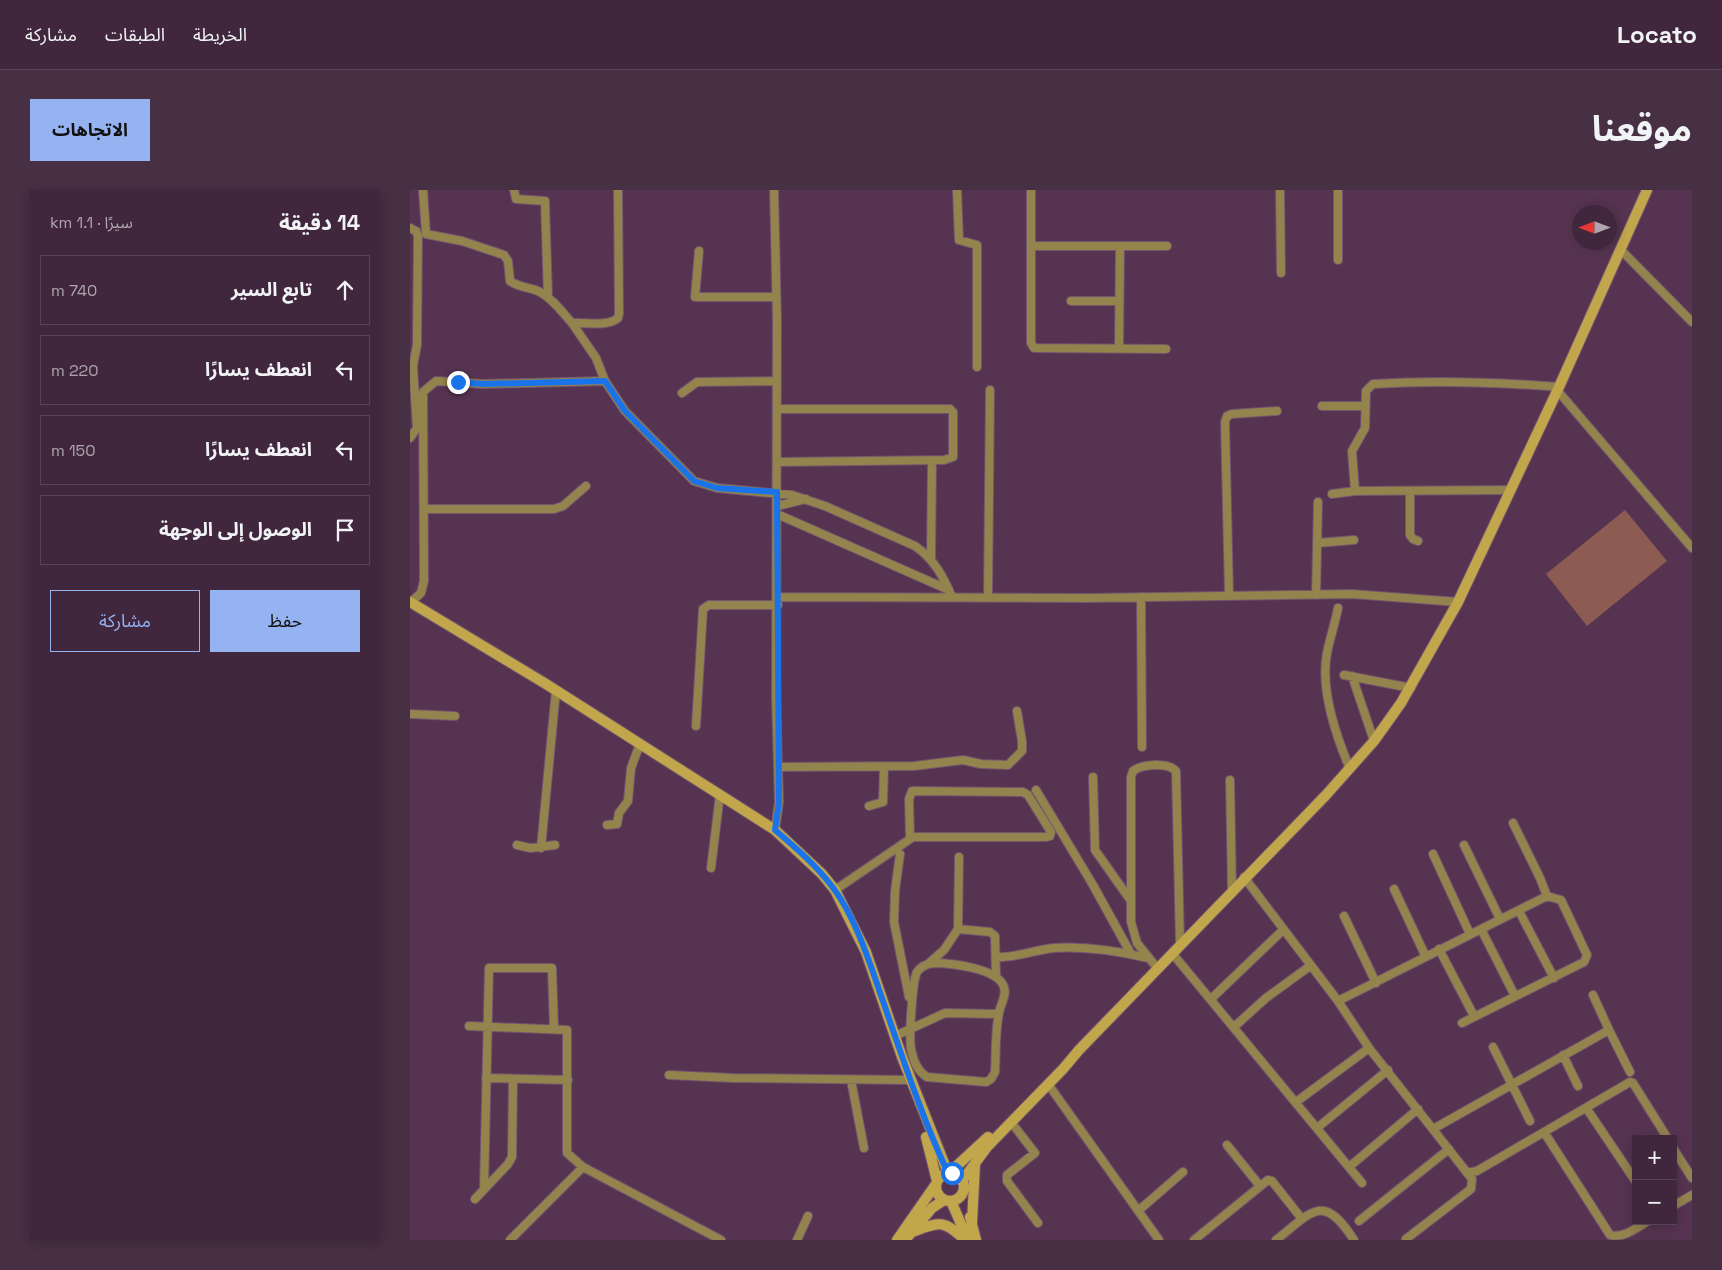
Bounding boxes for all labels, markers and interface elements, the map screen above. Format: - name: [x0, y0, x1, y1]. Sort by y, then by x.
- text: Locato: [1617, 19, 1697, 50]
- text: مشاركة: [25, 23, 77, 46]
- text: الطبقات: [105, 23, 165, 46]
- text: الخريطة: [193, 23, 247, 46]
- button: الاتجاهات: [30, 99, 150, 161]
- text: موقعنا: [1592, 107, 1692, 151]
- north arrow: [1572, 205, 1617, 250]
- text: 14 دقيقة: [279, 209, 360, 236]
- text: سيرًا · 1.1 km: [50, 212, 133, 233]
- icon: ahead: [331, 276, 359, 304]
- text: تابع السير: [231, 277, 312, 302]
- text: 740 m: [51, 280, 97, 301]
- icon: left: [331, 356, 359, 384]
- text: انعطف يسارًا: [205, 357, 312, 382]
- text: 220 m: [51, 360, 98, 381]
- route end: [447, 371, 470, 394]
- icon: left: [331, 436, 359, 464]
- text: انعطف يسارًا: [205, 437, 312, 462]
- text: 150 m: [51, 440, 95, 461]
- icon: arrive: [331, 516, 359, 544]
- text: الوصول إلى الوجهة: [159, 517, 312, 542]
- button: مشاركة: [50, 590, 200, 652]
- button: حفظ: [210, 590, 360, 652]
- map controls: [1632, 1135, 1677, 1225]
- button: +: [1632, 1135, 1677, 1180]
- route start: [941, 1162, 964, 1185]
- button: −: [1632, 1180, 1677, 1225]

